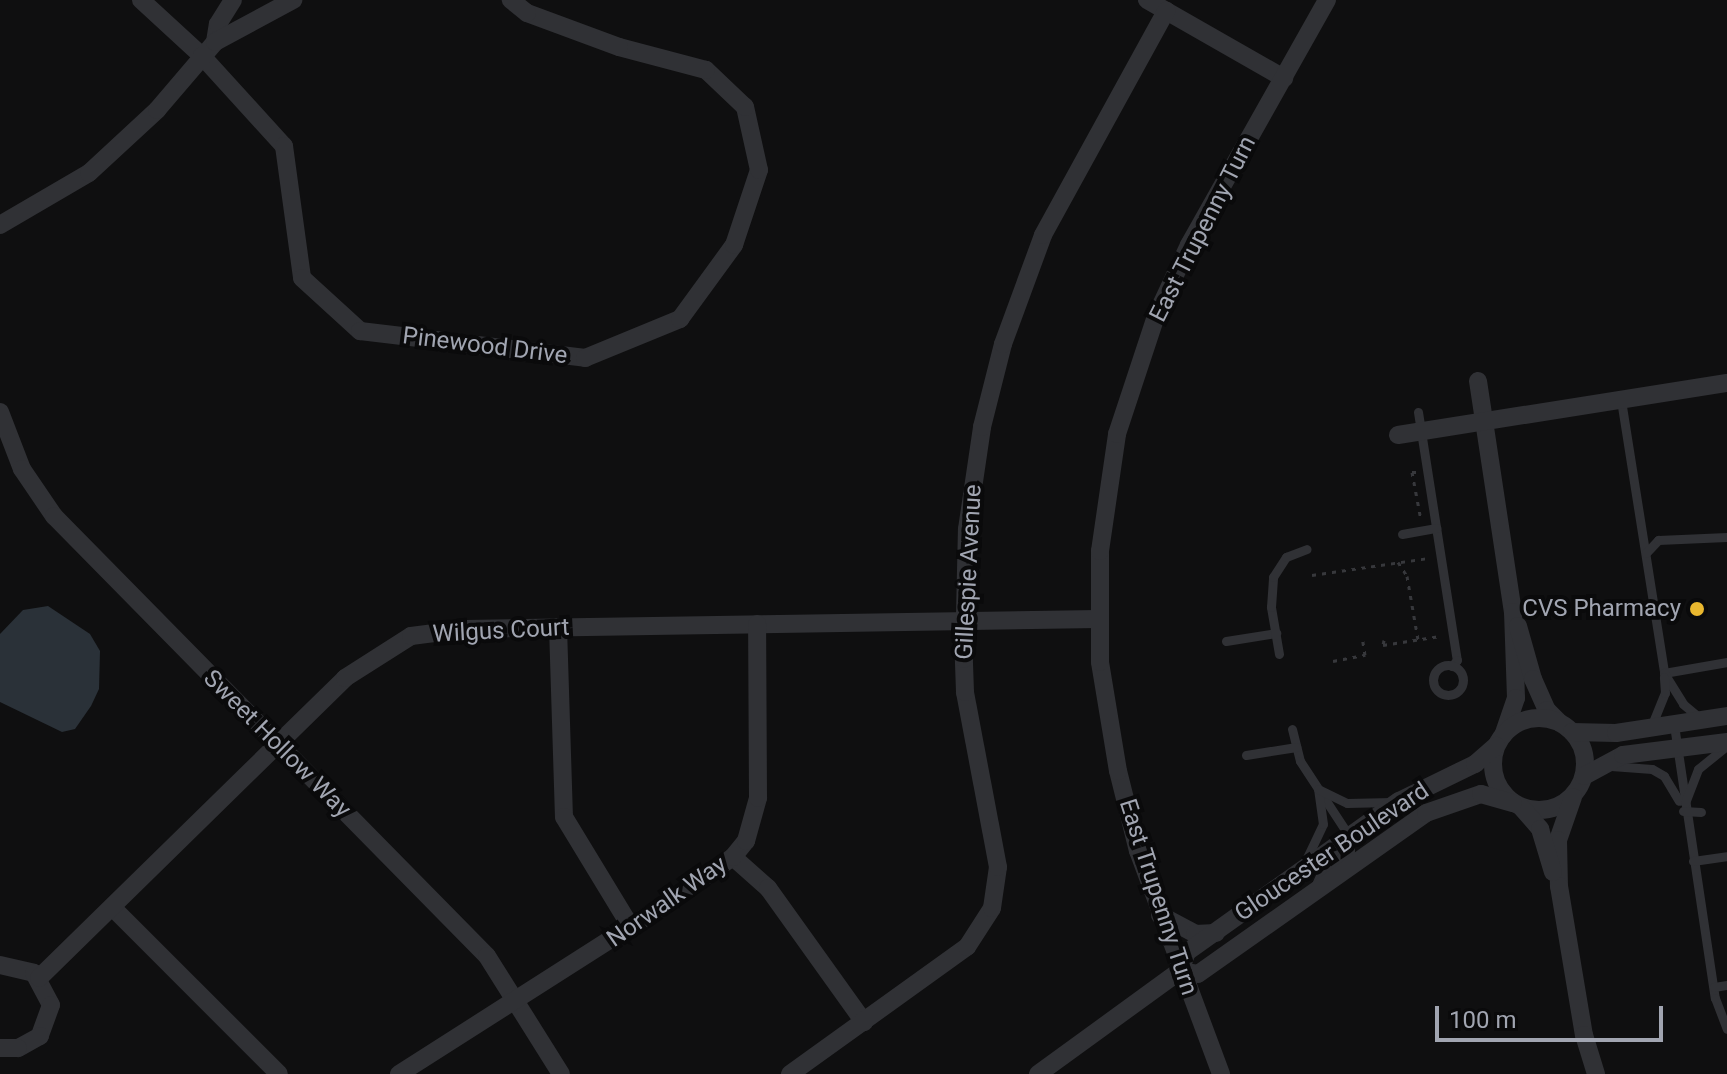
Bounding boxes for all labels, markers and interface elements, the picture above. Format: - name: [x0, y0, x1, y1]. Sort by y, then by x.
- street label: East Trupenny Turn: [1144, 131, 1262, 327]
- street label: Pinewood Drive: [401, 322, 569, 370]
- street label: Gillespie Avenue: [950, 484, 988, 660]
- place label: CVS Pharmacy: [1522, 595, 1681, 623]
- marker: CVS Pharmacy: [1688, 600, 1706, 618]
- street label: Wilgus Court: [432, 613, 570, 649]
- street label: Sweet Hollow Way: [197, 664, 357, 824]
- street label: Gloucester Boulevard: [1230, 776, 1434, 928]
- street label: East Trupenny Turn: [1113, 795, 1203, 999]
- street label: Norwalk Way: [602, 850, 732, 954]
- scale bar: [1439, 990, 1667, 1040]
- text: 100 m: [1449, 1006, 1516, 1034]

